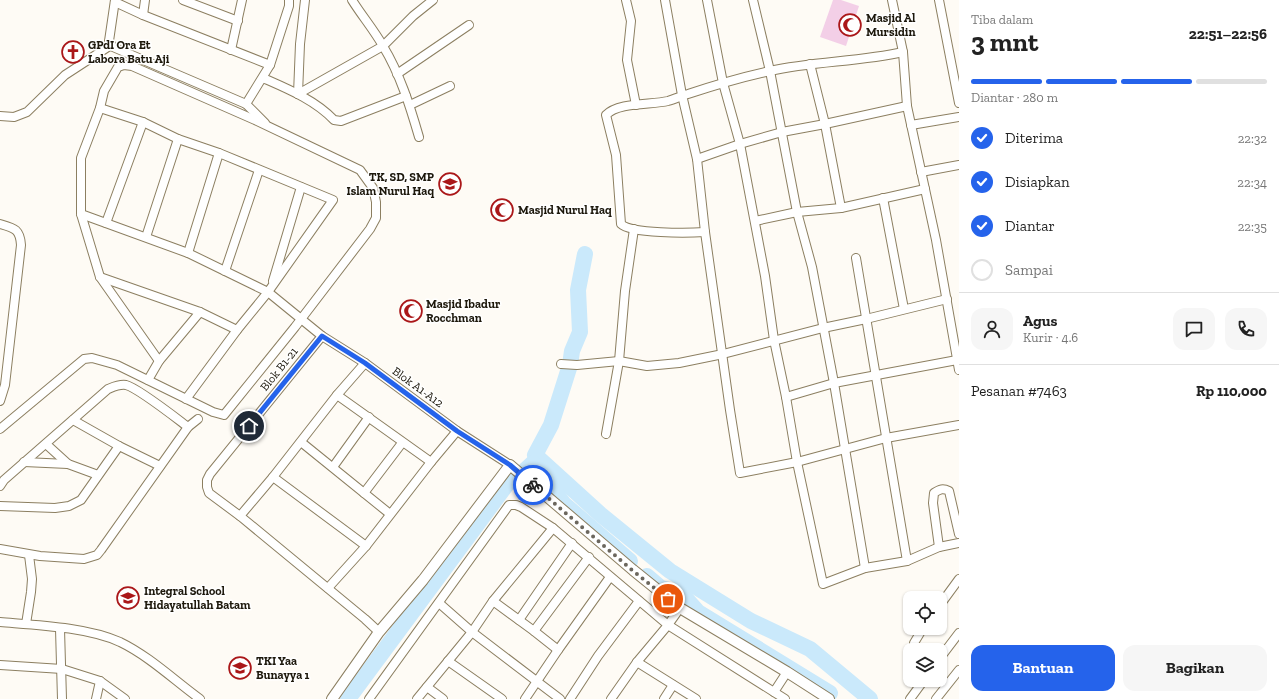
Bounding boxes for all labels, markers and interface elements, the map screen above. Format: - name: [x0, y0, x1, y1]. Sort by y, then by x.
- place label: Masjid Al Mursidin: [866, 11, 916, 39]
- mosque icon: Masjid Al Mursidin: [837, 12, 863, 38]
- text: Tiba dalam: [971, 12, 1033, 27]
- text: 22:51–22:56: [1189, 25, 1267, 43]
- text: 3 mnt: [971, 26, 1038, 58]
- place label: GPdI Ora Et Labora Batu Aji: [88, 38, 170, 67]
- church icon: GPdI Ora Et Labora Batu Aji: [60, 39, 86, 65]
- text: Diantar · 280 m: [971, 90, 1058, 105]
- icon: check: [971, 127, 993, 149]
- text: Diterima: [1005, 129, 1063, 147]
- text: 22:32: [1238, 131, 1267, 146]
- place label: TK, SD, SMP Islam Nurul Haq: [347, 170, 435, 198]
- school or university icon: TK, SD, SMP Islam Nurul Haq: [437, 171, 463, 197]
- icon: check: [971, 171, 993, 193]
- text: Disiapkan: [1005, 173, 1070, 191]
- text: 22:34: [1237, 175, 1267, 190]
- mosque icon: Masjid Nurul Haq: [489, 197, 515, 223]
- place label: Masjid Nurul Haq: [518, 203, 612, 218]
- icon: check: [971, 215, 993, 237]
- text: Diantar: [1005, 217, 1055, 235]
- text: 22:35: [1238, 219, 1267, 234]
- text: Sampai: [1005, 261, 1053, 279]
- place label: Masjid Ibadur Rocchman: [426, 297, 501, 325]
- mosque icon: Masjid Ibadur Rocchman: [398, 298, 424, 324]
- button: person: [971, 308, 1013, 350]
- button: chat: [1173, 308, 1215, 350]
- button: phone: [1225, 308, 1267, 350]
- text: Agus: [1023, 312, 1057, 330]
- text: Kurir · 4.6: [1023, 330, 1078, 345]
- street label: Blok B1-21: [257, 344, 301, 394]
- street label: Blok A1-A12: [390, 364, 446, 410]
- text: Pesanan #7463: [971, 382, 1067, 400]
- text: Rp 110,000: [1196, 382, 1267, 400]
- pin: [232, 409, 266, 443]
- icon: home: [238, 415, 260, 437]
- courier: [513, 465, 553, 505]
- icon: bike: [522, 474, 544, 496]
- pin: [651, 582, 685, 616]
- place label: Integral School Hidayatullah Batam: [144, 584, 251, 612]
- school or university icon: Integral School Hidayatullah Batam: [115, 585, 141, 611]
- icon: bag: [657, 588, 679, 610]
- map controls: [903, 591, 947, 687]
- button: locate: [903, 591, 947, 635]
- button: layers: [903, 643, 947, 687]
- button: Bantuan: [971, 645, 1115, 691]
- button: Bagikan: [1123, 645, 1267, 691]
- place label: TKI Yaa Bunayya 1: [256, 654, 309, 682]
- school or university icon: TKI Yaa Bunayya 1: [227, 655, 253, 681]

